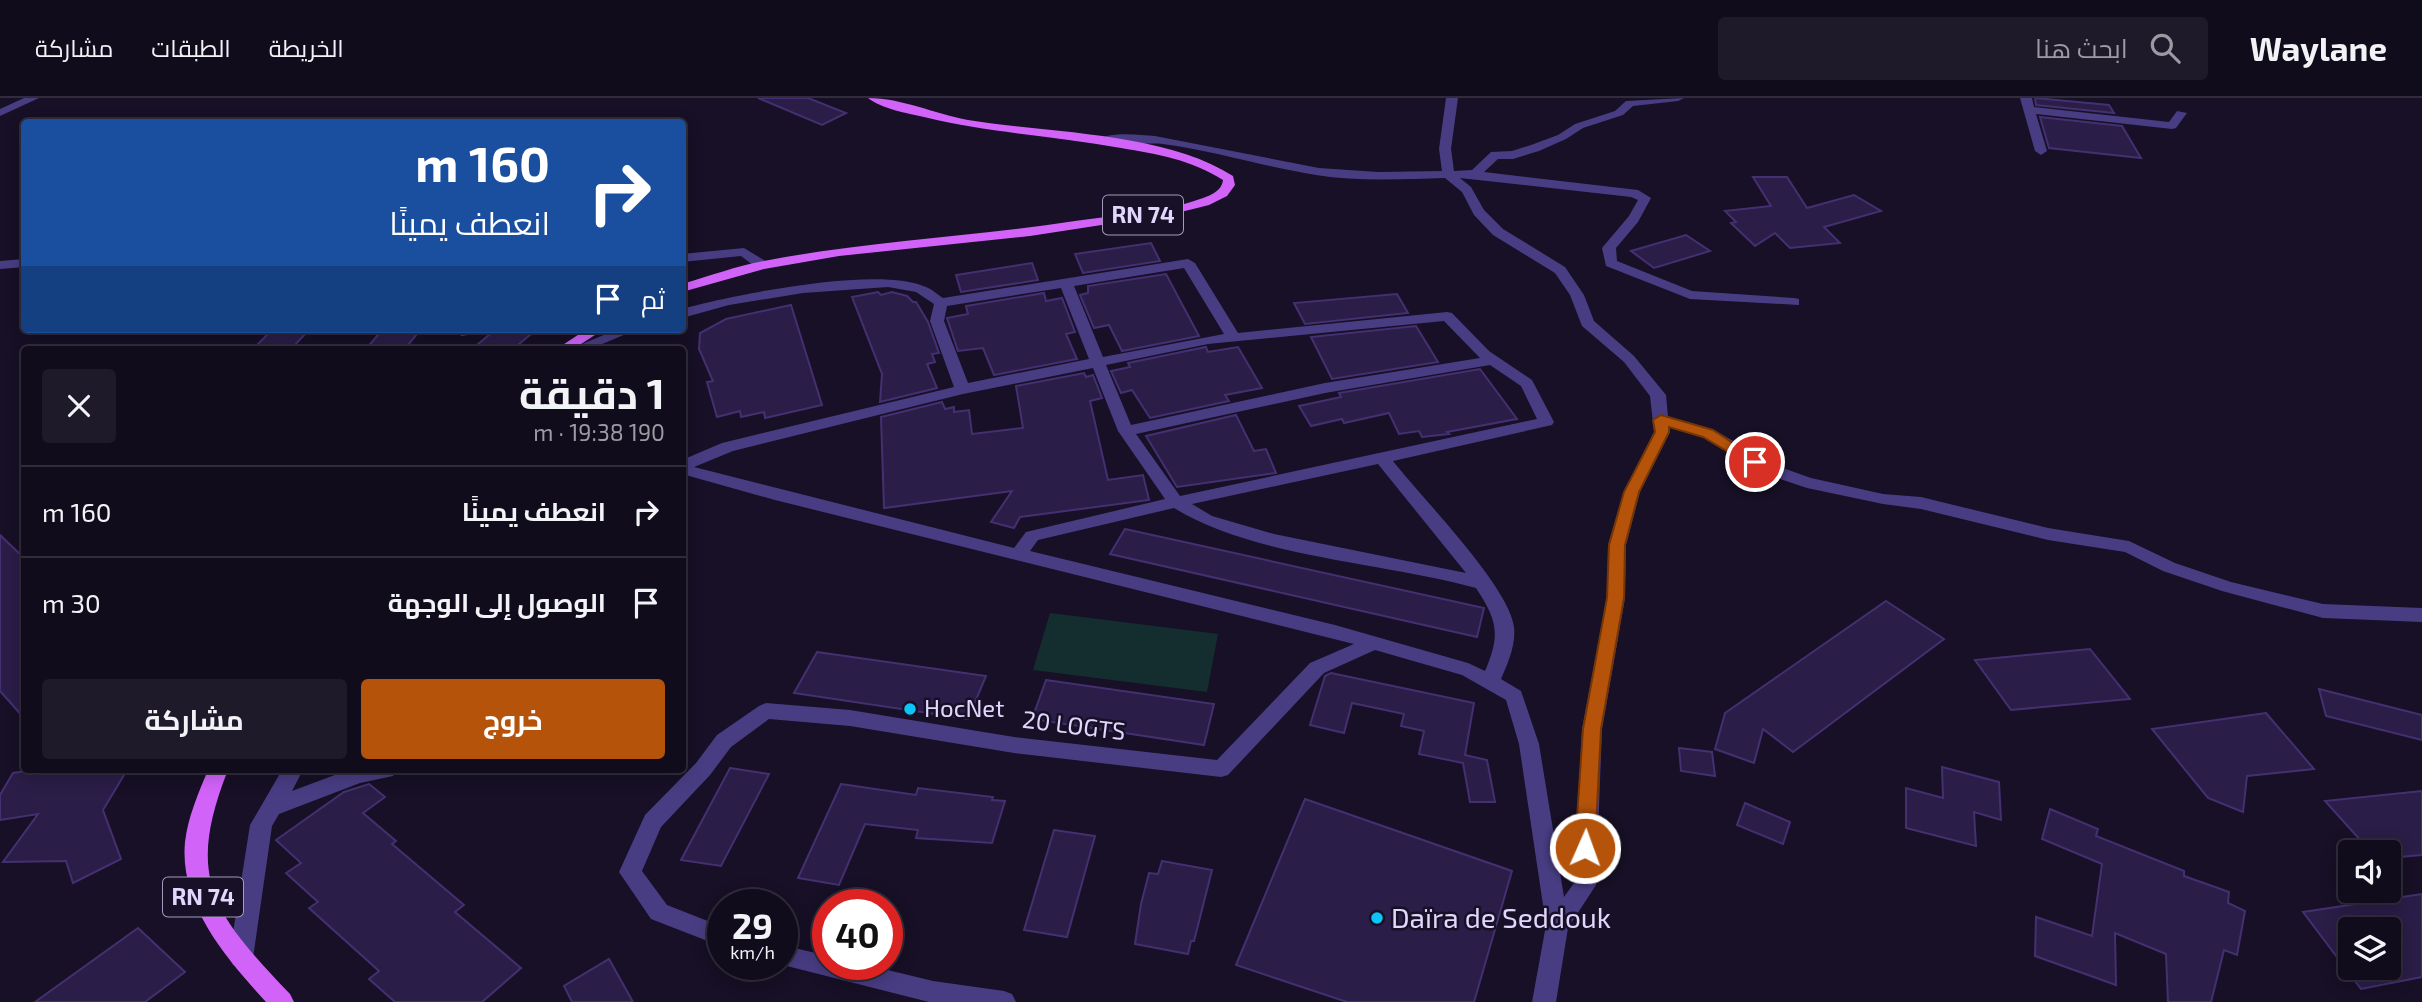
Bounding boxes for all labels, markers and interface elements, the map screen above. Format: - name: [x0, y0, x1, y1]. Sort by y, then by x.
- search box: [1718, 17, 2208, 80]
- text: Waylane: [2250, 28, 2387, 68]
- icon: search: [2146, 29, 2184, 67]
- text: ابحث هنا: [2035, 32, 2128, 63]
- text: مشاركة: [35, 33, 113, 62]
- text: الطبقات: [151, 33, 231, 62]
- text: الخريطة: [269, 33, 344, 62]
- text: 160 m: [415, 133, 550, 192]
- icon: right: [574, 147, 665, 238]
- road number: RN 74: [1103, 196, 1183, 234]
- text: انعطف يمينًا: [389, 203, 550, 241]
- icon: arrive: [589, 280, 627, 318]
- text: ثم: [641, 283, 665, 314]
- text: 1 دقيقة: [519, 367, 665, 417]
- button: close: [42, 369, 116, 443]
- text: 190 m · 19:38: [533, 418, 665, 446]
- pin: [1725, 432, 1785, 492]
- icon: arrive: [1736, 443, 1774, 481]
- icon: right: [627, 493, 665, 531]
- text: انعطف يمينًا: [462, 495, 606, 526]
- text: 160 m: [42, 496, 112, 527]
- icon: arrive: [627, 584, 665, 622]
- text: الوصول إلى الوجهة: [388, 586, 606, 617]
- text: 30 m: [42, 587, 101, 618]
- button: مشاركة: [42, 679, 347, 759]
- button: خروج: [361, 679, 665, 759]
- place label: HocNet: [924, 693, 1004, 722]
- marker: HocNet: [902, 701, 918, 717]
- street label: 20 LOGTS: [1021, 704, 1127, 745]
- position arrow: [1548, 811, 1622, 885]
- map controls: [2338, 840, 2401, 980]
- button: sound: [2338, 840, 2401, 903]
- road number: RN 74: [163, 877, 243, 916]
- speed limit sign: 40: [812, 889, 903, 980]
- place label: Daïra de Seddouk: [1391, 900, 1611, 934]
- text: 29: [732, 904, 773, 946]
- marker: Daïra de Seddouk: [1369, 910, 1385, 926]
- button: layers: [2338, 917, 2401, 980]
- text: km/h: [730, 941, 775, 963]

